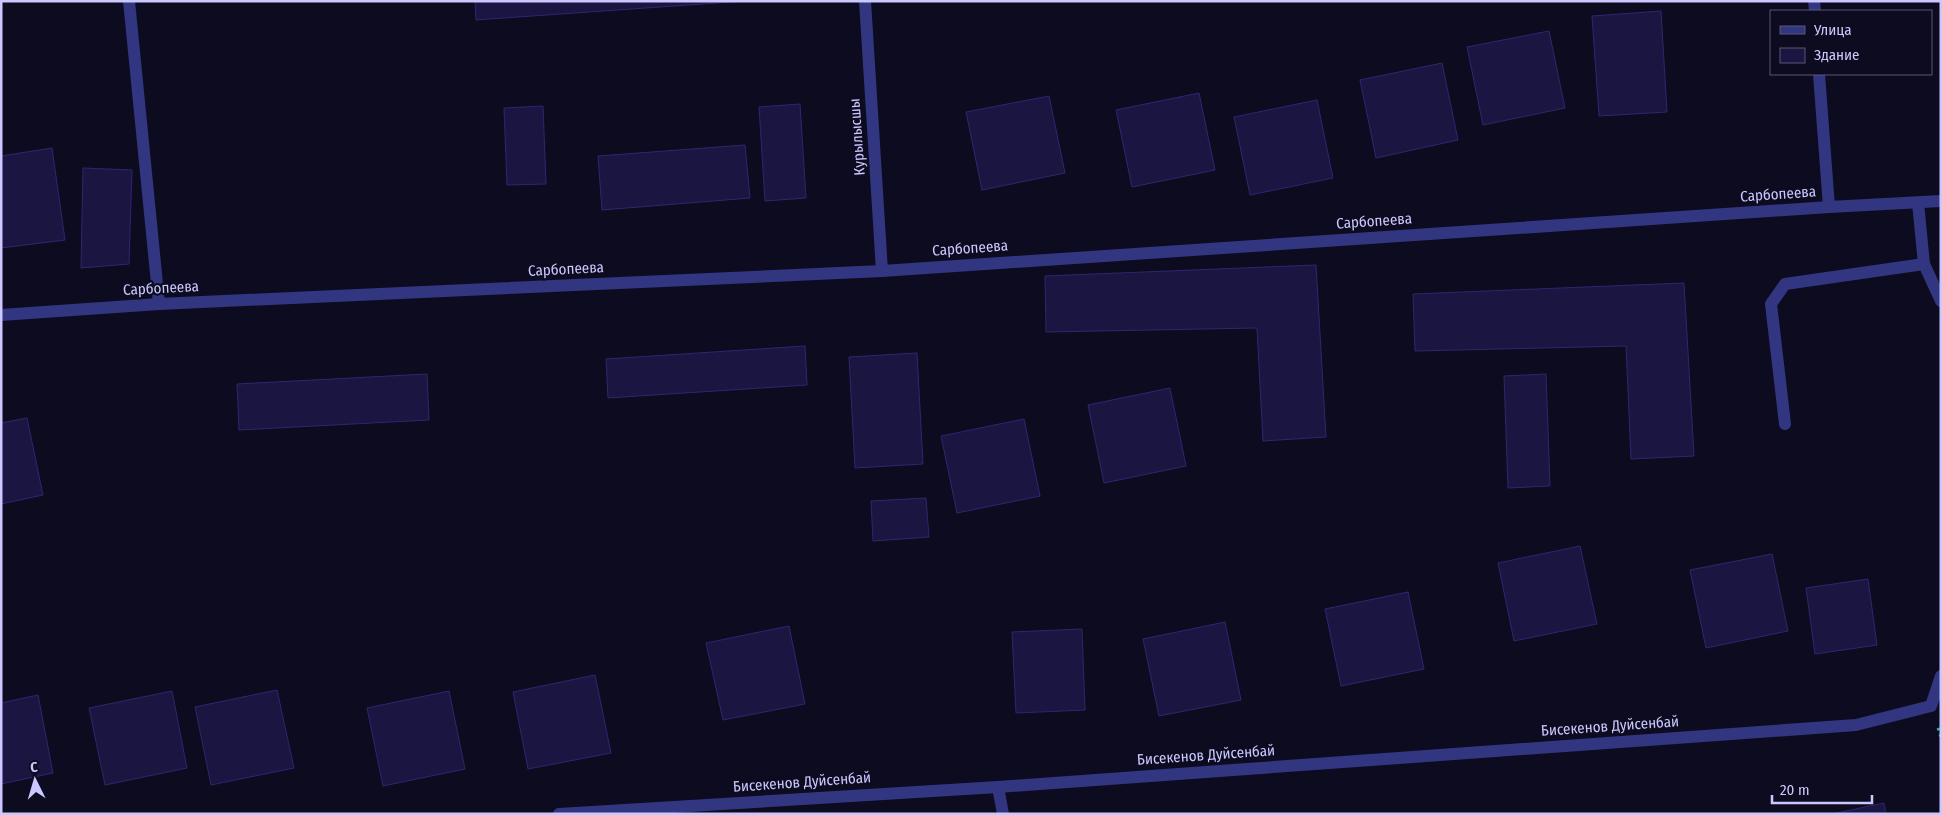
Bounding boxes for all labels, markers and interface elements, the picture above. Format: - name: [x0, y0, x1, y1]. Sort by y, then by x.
- legend: [1770, 10, 1932, 75]
- text: Улица: [1813, 21, 1852, 39]
- text: Здание: [1814, 46, 1860, 64]
- street label: Курылысшы: [845, 98, 869, 176]
- street label: Сарбопеева: [1739, 182, 1817, 206]
- street label: Сарбопеева: [1335, 209, 1413, 233]
- street label: Сарбопеева: [931, 236, 1009, 260]
- street label: Сарбопеева: [528, 258, 604, 280]
- street label: Сарбопеева: [123, 277, 199, 299]
- street label: Бисекенов Дуйсенбай: [1540, 712, 1680, 740]
- street label: Бисекенов Дуйсенбай: [1136, 741, 1276, 769]
- north arrow: [10, 755, 60, 805]
- text: С: [30, 759, 39, 776]
- street label: Бисекенов Дуйсенбай: [732, 768, 872, 796]
- scale bar: [1772, 772, 1872, 804]
- text: 20 m: [1780, 781, 1810, 799]

